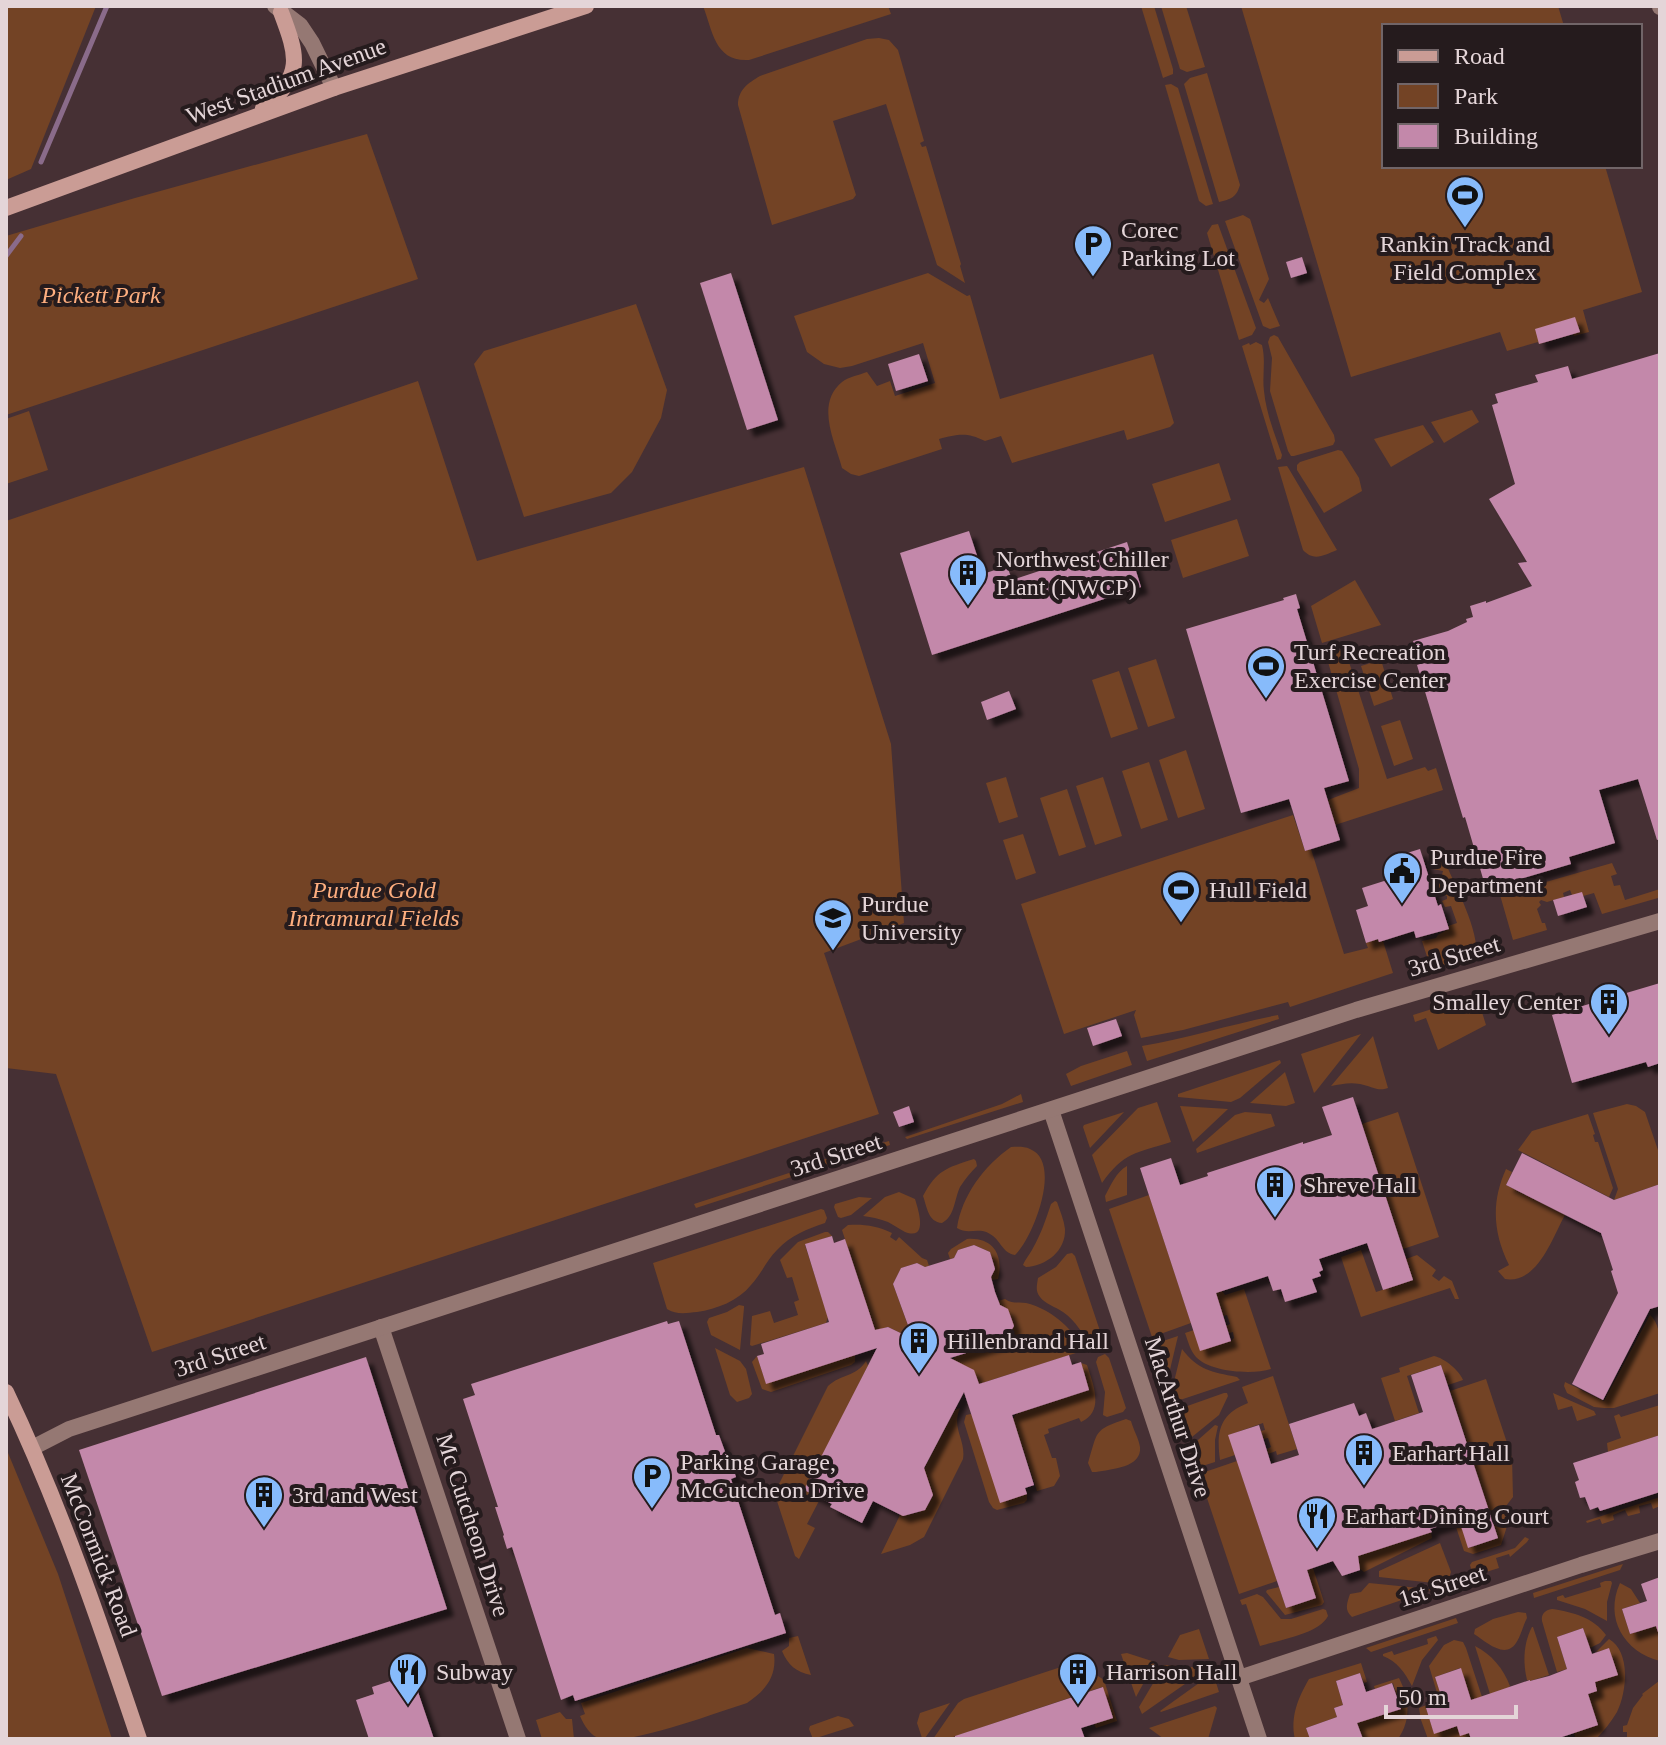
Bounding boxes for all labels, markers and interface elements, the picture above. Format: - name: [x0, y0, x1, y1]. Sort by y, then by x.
- legend: [1382, 24, 1642, 168]
- street label: West Stadium Avenue: [182, 33, 390, 129]
- text: Road: [1454, 43, 1505, 69]
- text: Park: [1454, 83, 1498, 109]
- text: Building: [1454, 123, 1538, 149]
- sports icon: Rankin Track and Field Complex: [1444, 174, 1486, 229]
- place label: Corec Parking Lot: [1121, 217, 1235, 271]
- parking icon: Corec Parking Lot: [1072, 223, 1114, 278]
- place label: Rankin Track and Field Complex: [1380, 231, 1550, 285]
- park label: Pickett Park: [40, 282, 161, 308]
- place label: Northwest Chiller Plant (NWCP): [996, 546, 1169, 600]
- building icon: Northwest Chiller Plant (NWCP): [947, 552, 989, 607]
- place label: Turf Recreation Exercise Center: [1294, 639, 1447, 693]
- sports icon: Turf Recreation Exercise Center: [1245, 645, 1287, 700]
- place label: Purdue Fire Department: [1430, 844, 1544, 898]
- public building icon: Purdue Fire Department: [1381, 850, 1423, 905]
- sports icon: Hull Field: [1160, 869, 1202, 924]
- park label: Purdue Gold Intramural Fields: [287, 877, 460, 931]
- place label: Hull Field: [1209, 877, 1307, 903]
- place label: Purdue University: [861, 891, 962, 945]
- school or university icon: Purdue University: [812, 897, 854, 952]
- street label: 3rd Street: [1405, 930, 1503, 981]
- building icon: Smalley Center: [1588, 981, 1630, 1036]
- place label: Smalley Center: [1432, 989, 1581, 1015]
- street label: 3rd Street: [787, 1128, 885, 1182]
- building icon: Shreve Hall: [1254, 1164, 1296, 1219]
- place label: Shreve Hall: [1303, 1172, 1417, 1198]
- building icon: Hillenbrand Hall: [898, 1320, 940, 1375]
- street label: 3rd Street: [171, 1328, 269, 1382]
- place label: Hillenbrand Hall: [947, 1328, 1109, 1354]
- street label: MacArthur Drive: [1140, 1333, 1216, 1501]
- street label: Mc Cutcheon Drive: [431, 1430, 515, 1620]
- building icon: Earhart Hall: [1343, 1432, 1385, 1487]
- place label: Earhart Hall: [1392, 1440, 1510, 1466]
- place label: Parking Garage, McCutcheon Drive: [680, 1449, 865, 1503]
- parking icon: Parking Garage, McCutcheon Drive: [631, 1455, 673, 1510]
- street label: McCormick Road: [56, 1470, 142, 1640]
- building icon: 3rd and West: [243, 1474, 285, 1529]
- place label: 3rd and West: [292, 1482, 418, 1508]
- restaurant icon: Earhart Dining Court: [1296, 1495, 1338, 1550]
- place label: Earhart Dining Court: [1345, 1503, 1549, 1529]
- street label: 1st Street: [1395, 1560, 1489, 1612]
- restaurant icon: Subway: [387, 1651, 429, 1706]
- building icon: Harrison Hall: [1057, 1651, 1099, 1706]
- place label: Subway: [436, 1659, 513, 1685]
- place label: Harrison Hall: [1106, 1659, 1238, 1685]
- scale bar: [1386, 1669, 1516, 1719]
- text: 50 m: [1398, 1684, 1447, 1710]

